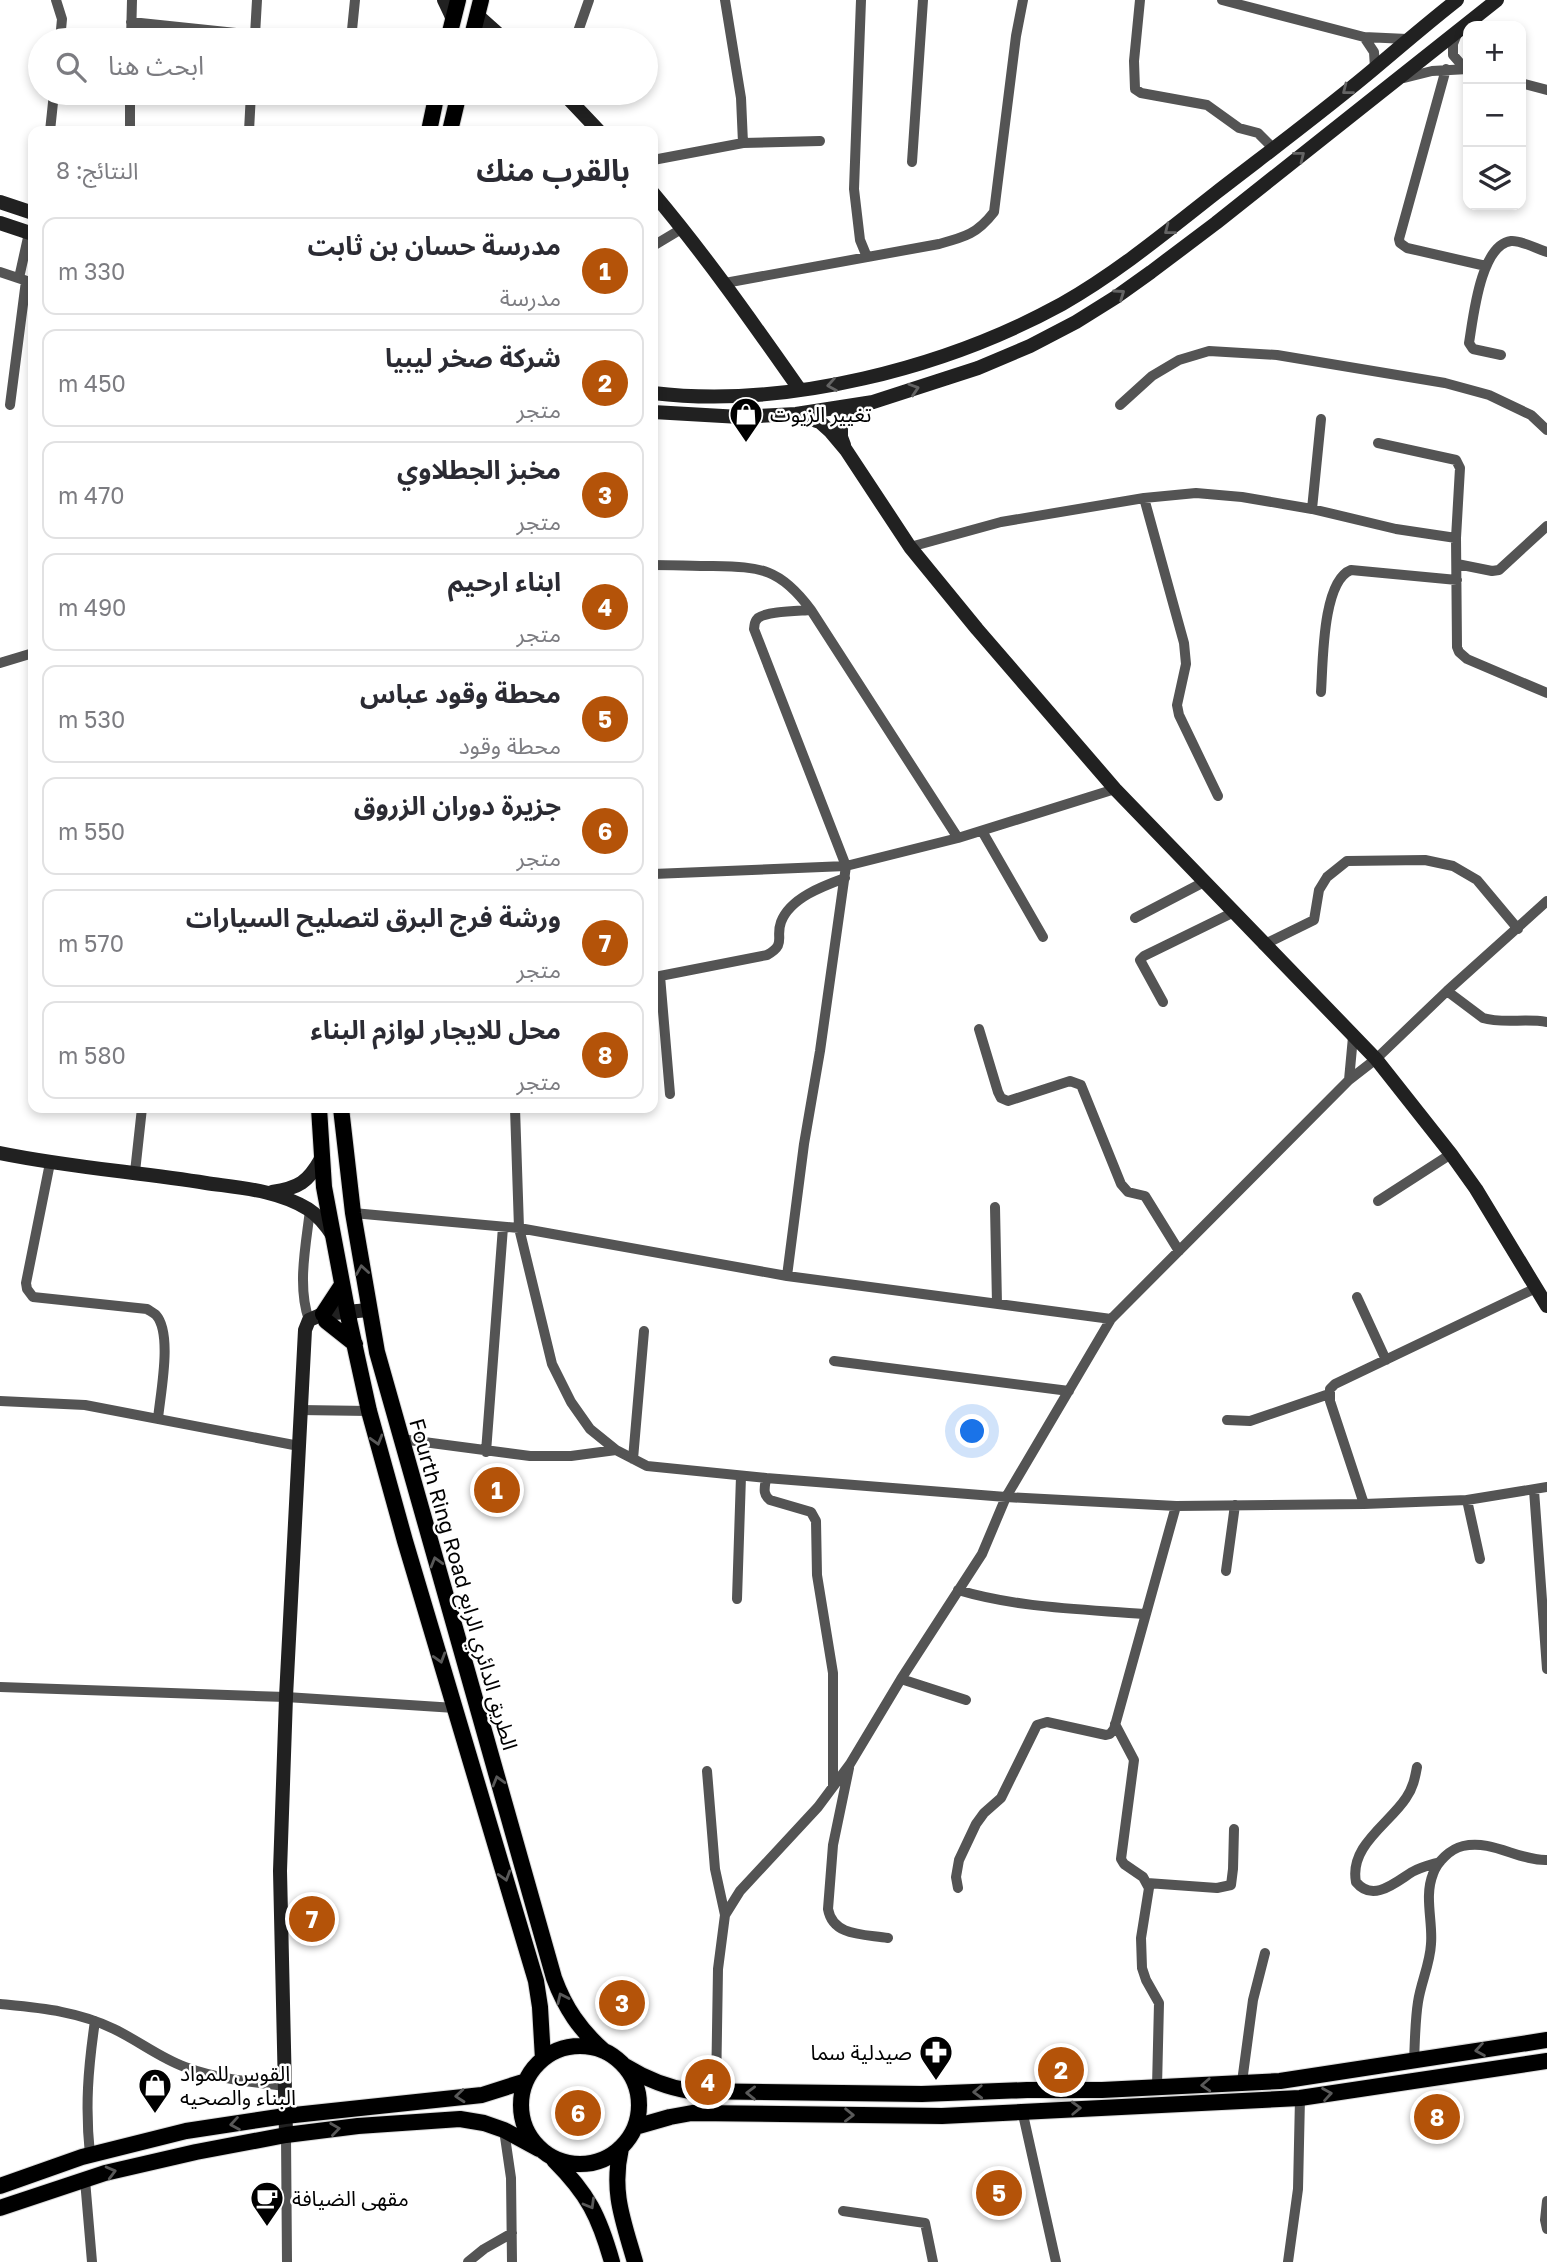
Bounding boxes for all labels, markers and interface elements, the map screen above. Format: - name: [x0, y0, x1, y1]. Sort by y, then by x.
- map controls: [1463, 21, 1526, 210]
- button: +: [1463, 21, 1526, 84]
- search box: [28, 28, 658, 105]
- icon: search: [52, 48, 90, 86]
- text: ابحث هنا: [108, 50, 204, 81]
- one-way arrow: [1343, 81, 1355, 94]
- button: −: [1463, 84, 1526, 147]
- button: layers: [1463, 147, 1526, 210]
- text: بالقرب منك: [476, 152, 630, 188]
- one-way arrow: [1292, 152, 1305, 164]
- text: النتائج: 8: [56, 156, 138, 184]
- one-way arrow: [1164, 222, 1176, 235]
- text: مدرسة حسان بن ثابت: [307, 230, 561, 261]
- text: 330 m: [58, 257, 125, 285]
- text: 1: [599, 257, 611, 285]
- text: مدرسة: [500, 283, 561, 311]
- one-way arrow: [1112, 290, 1125, 302]
- text: شركة صخر ليبيا: [385, 342, 561, 373]
- text: 450 m: [58, 369, 126, 397]
- text: 2: [598, 369, 612, 397]
- one-way arrow: [826, 377, 838, 392]
- one-way arrow: [907, 383, 919, 397]
- text: متجر: [517, 395, 561, 423]
- shop icon: تغيير الزيوت: [727, 395, 765, 444]
- place label: تغيير الزيوت: [770, 401, 872, 427]
- text: مخبز الجطلاوي: [397, 454, 561, 485]
- text: 470 m: [58, 481, 125, 509]
- text: 3: [598, 481, 612, 509]
- text: متجر: [517, 507, 561, 535]
- text: ابناء ارحيم: [448, 566, 561, 597]
- text: 490 m: [58, 593, 126, 621]
- text: 4: [598, 593, 612, 621]
- text: متجر: [517, 619, 561, 647]
- text: محطة وقود عباس: [360, 678, 561, 709]
- text: 530 m: [58, 705, 125, 733]
- text: 5: [598, 705, 612, 733]
- text: محطة وقود: [459, 731, 561, 759]
- text: جزيرة دوران الزروق: [354, 790, 561, 821]
- text: 550 m: [58, 817, 125, 845]
- text: 6: [598, 817, 612, 845]
- text: متجر: [517, 843, 561, 871]
- text: ورشة فرج البرق لتصليح السيارات: [186, 902, 561, 933]
- text: 570 m: [58, 929, 124, 957]
- text: 7: [599, 929, 611, 957]
- text: متجر: [517, 955, 561, 983]
- text: محل للايجار لوازم البناء: [311, 1014, 561, 1045]
- text: 580 m: [58, 1041, 126, 1069]
- text: 8: [598, 1041, 612, 1069]
- text: متجر: [517, 1067, 561, 1095]
- one-way arrow: [355, 1264, 370, 1276]
- your location: [955, 1414, 989, 1448]
- street label: Fourth Ring Road الطريق الدائري الرابع: [400, 1415, 524, 1754]
- one-way arrow: [369, 1433, 383, 1445]
- pin: 1: [474, 1464, 520, 1516]
- one-way arrow: [429, 1556, 444, 1568]
- one-way arrow: [431, 1652, 446, 1664]
- one-way arrow: [491, 1775, 506, 1787]
- one-way arrow: [496, 1870, 511, 1882]
- pin: 7: [289, 1893, 335, 1945]
- pin: 3: [599, 1977, 645, 2029]
- one-way arrow: [557, 1993, 571, 2005]
- pharmacy icon: صيدلية سما: [917, 2033, 955, 2082]
- place label: صيدلية سما: [811, 2039, 912, 2065]
- one-way arrow: [1474, 2042, 1485, 2057]
- pin: 2: [1038, 2044, 1084, 2096]
- pin: 4: [685, 2056, 731, 2108]
- place label: القوس للمواد البناء والصحيه: [180, 2060, 296, 2110]
- shop icon: القوس للمواد البناء والصحيه: [136, 2066, 174, 2115]
- one-way arrow: [1200, 2077, 1211, 2092]
- one-way arrow: [972, 2084, 983, 2099]
- one-way arrow: [745, 2085, 756, 2100]
- pin: 6: [555, 2087, 601, 2139]
- one-way arrow: [1321, 2087, 1333, 2102]
- one-way arrow: [455, 2088, 466, 2103]
- pin: 8: [1414, 2091, 1460, 2143]
- one-way arrow: [1071, 2101, 1082, 2116]
- one-way arrow: [844, 2107, 854, 2123]
- one-way arrow: [229, 2116, 241, 2131]
- one-way arrow: [329, 2122, 341, 2137]
- one-way arrow: [105, 2166, 117, 2180]
- pin: 5: [976, 2167, 1022, 2219]
- cafe icon: مقهى الضيافة: [248, 2179, 286, 2228]
- place label: مقهى الضيافة: [292, 2185, 409, 2211]
- one-way arrow: [582, 2196, 595, 2209]

